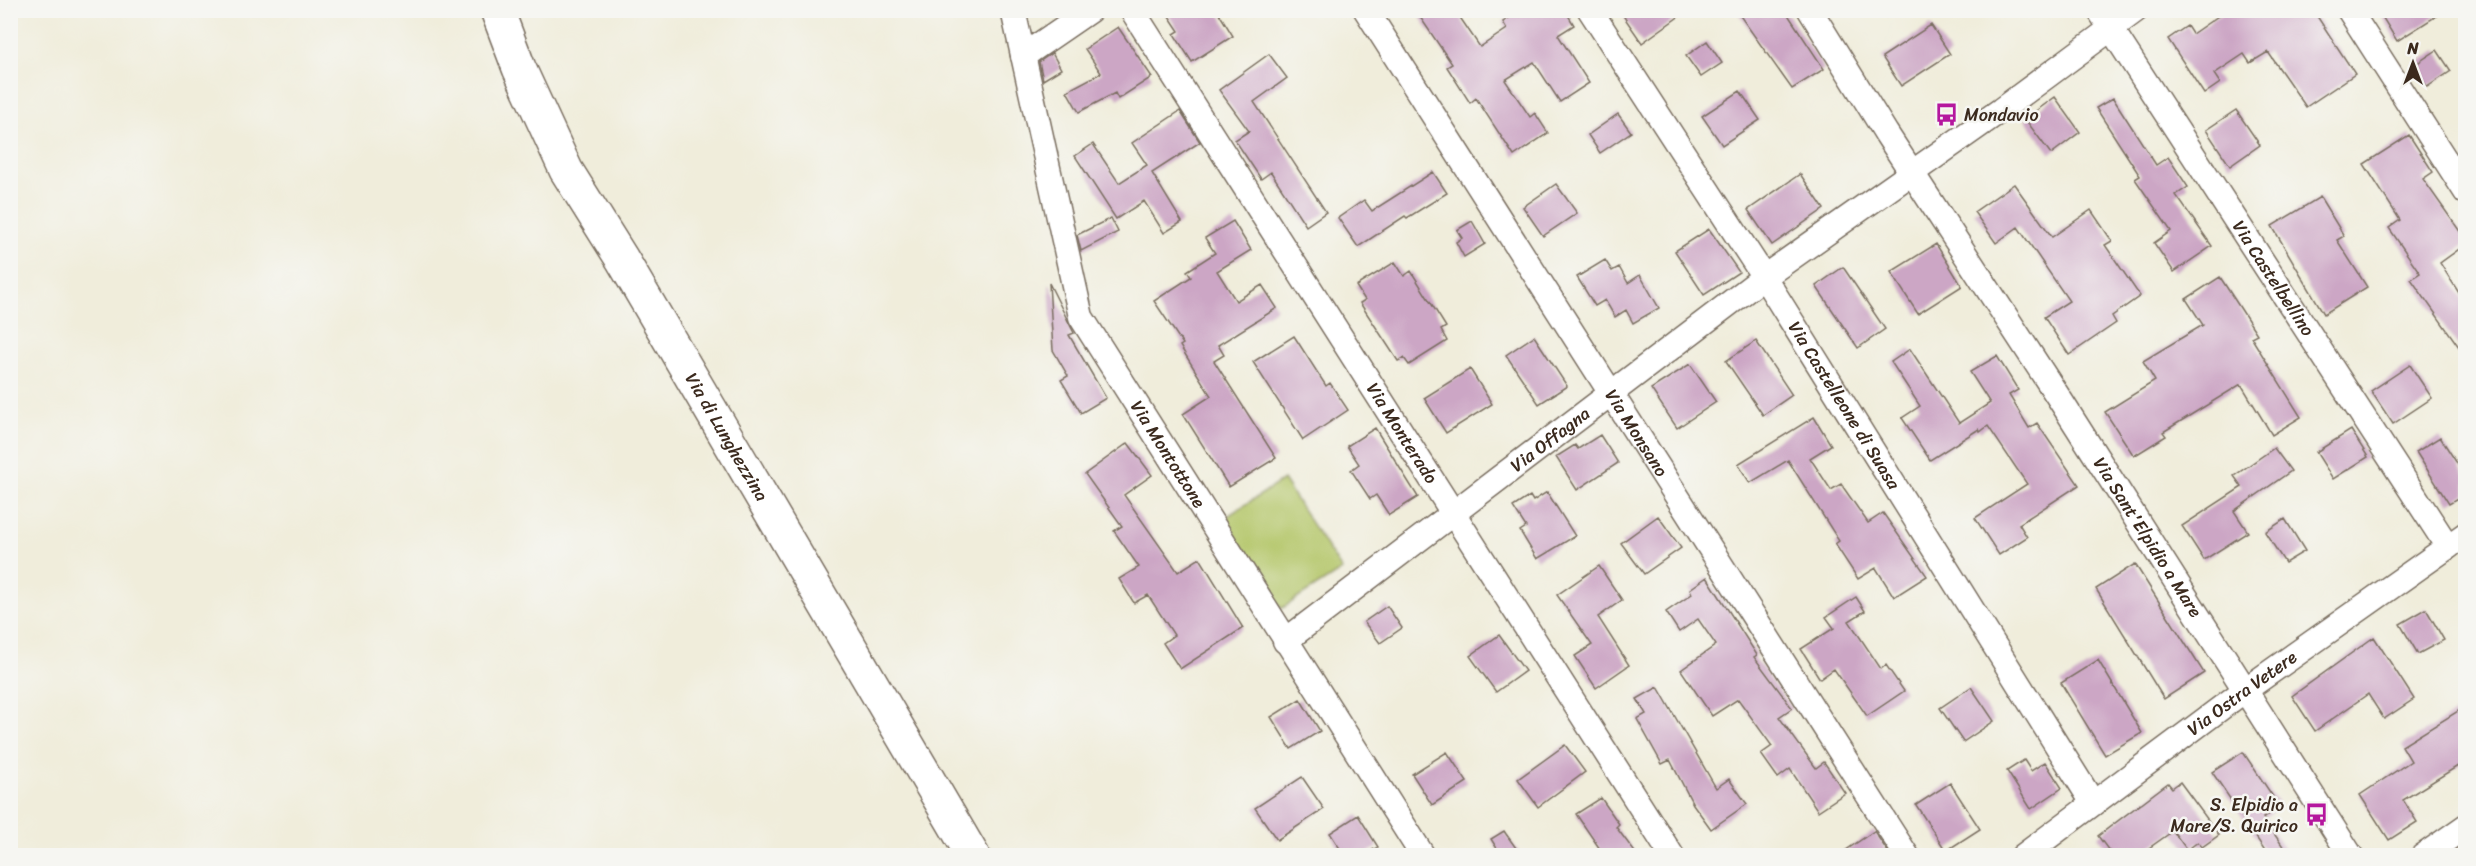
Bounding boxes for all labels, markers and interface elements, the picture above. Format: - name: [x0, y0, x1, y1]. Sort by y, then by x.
- north arrow: [2383, 33, 2443, 93]
- text: N: [2406, 34, 2419, 63]
- place label: Mondavio: [1964, 99, 2039, 131]
- bus stop icon: Mondavio: [1933, 102, 1959, 128]
- street label: Via Castelbellino: [2224, 214, 2323, 343]
- street label: Via Castelleone di Suasa: [1779, 315, 1910, 497]
- street label: Via di Lunghezzina: [676, 366, 777, 508]
- street label: Via Monterado: [1358, 376, 1447, 490]
- street label: Via Monsano: [1596, 382, 1677, 484]
- street label: Via Montottone: [1122, 394, 1215, 515]
- street label: Via Offagna: [1503, 398, 1597, 481]
- street label: Via Sant'Elpidio a Mare: [2084, 450, 2211, 624]
- street label: Via Ostra Vetere: [2180, 642, 2304, 744]
- place label: S. Elpidio a Mare/S. Quirico: [2171, 789, 2298, 842]
- bus stop icon: S. Elpidio a Mare/S. Quirico: [2303, 802, 2329, 828]

